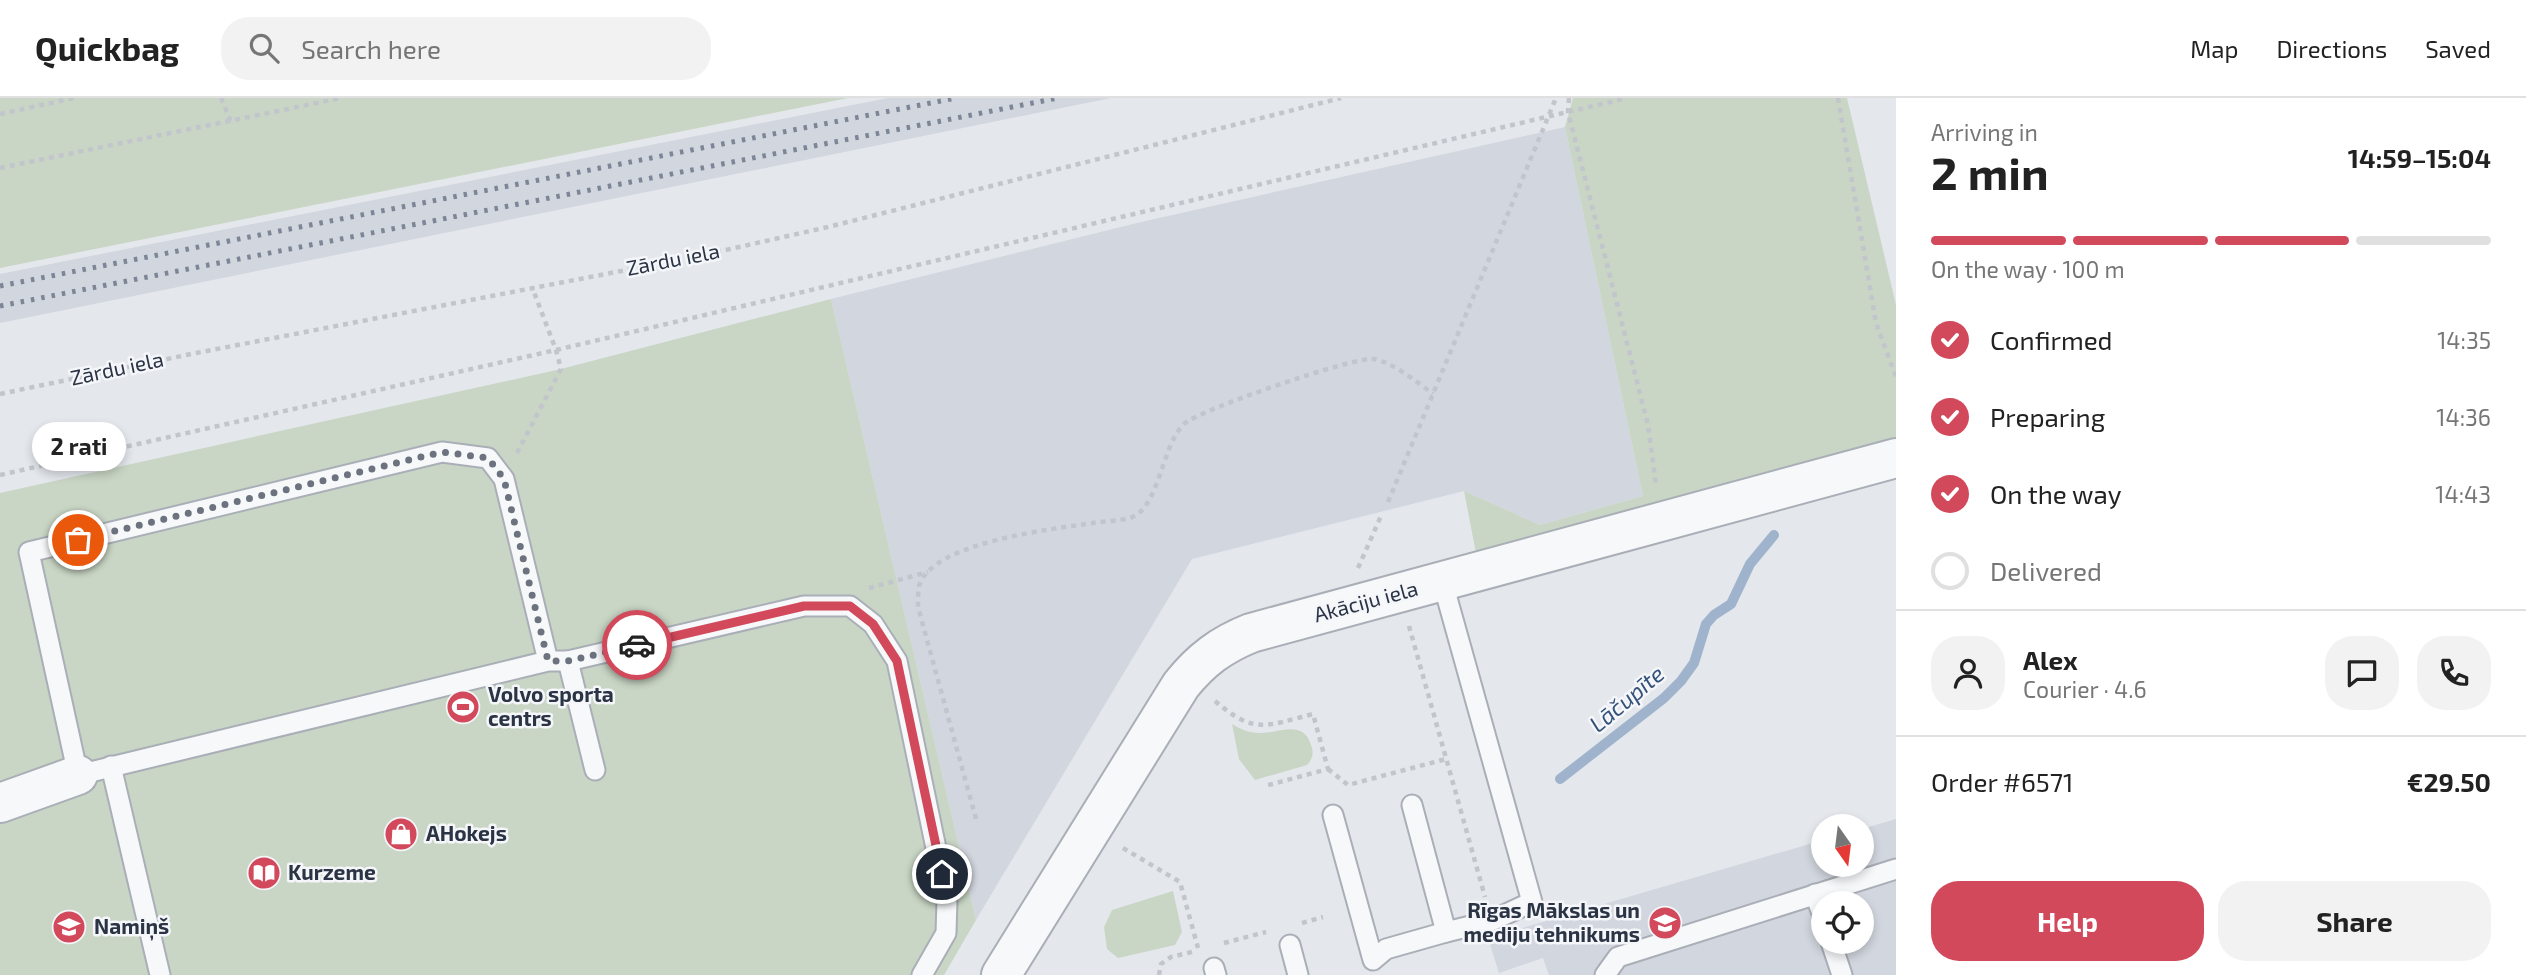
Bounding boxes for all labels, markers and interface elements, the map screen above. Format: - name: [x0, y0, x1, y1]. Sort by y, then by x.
- search box: [221, 17, 711, 80]
- text: Quickbag: [35, 28, 179, 68]
- icon: search: [245, 29, 283, 67]
- text: Search here: [301, 33, 441, 64]
- text: Map: [2190, 34, 2238, 63]
- text: Directions: [2276, 34, 2387, 63]
- text: Saved: [2425, 34, 2491, 63]
- text: Arriving in: [1931, 118, 2038, 146]
- text: 14:59–15:04: [2348, 142, 2491, 173]
- text: 2 min: [1931, 144, 2049, 199]
- street label: Zārdu iela: [624, 237, 722, 280]
- text: On the way · 100 m: [1931, 255, 2125, 283]
- icon: check: [1931, 321, 1969, 359]
- text: Confirmed: [1990, 324, 2113, 355]
- text: 14:35: [2437, 326, 2491, 354]
- street label: Zārdu iela: [68, 345, 166, 390]
- icon: check: [1931, 398, 1969, 436]
- text: Preparing: [1990, 401, 2105, 432]
- text: 14:36: [2436, 403, 2491, 431]
- callout: 2 rati: [31, 421, 125, 470]
- text: 2 rati: [51, 432, 107, 460]
- icon: check: [1931, 475, 1969, 513]
- text: On the way: [1990, 478, 2121, 509]
- text: 14:43: [2435, 480, 2491, 508]
- pin: [48, 510, 108, 570]
- icon: bag: [59, 521, 97, 559]
- text: Delivered: [1990, 555, 2102, 586]
- street label: Akāciju iela: [1311, 575, 1421, 627]
- courier: [602, 610, 672, 680]
- icon: car: [618, 626, 656, 664]
- button: person: [1931, 636, 2005, 710]
- button: chat: [2325, 636, 2399, 710]
- button: phone: [2417, 636, 2491, 710]
- text: Alex: [2023, 644, 2078, 675]
- water label: Lāčupīte: [1583, 659, 1669, 738]
- text: Courier · 4.6: [2023, 675, 2147, 703]
- place label: Volvo sporta centrs: [488, 681, 614, 730]
- sports icon: Volvo sporta centrs: [444, 688, 482, 726]
- text: Order #6571: [1931, 766, 2073, 797]
- text: €29.50: [2407, 766, 2491, 797]
- north arrow: [1811, 814, 1874, 877]
- map controls: [1811, 814, 1874, 954]
- shop icon: AHokejs: [382, 815, 420, 853]
- place label: AHokejs: [426, 820, 507, 845]
- pin: [912, 844, 972, 904]
- library icon: Kurzeme: [245, 854, 283, 892]
- icon: home: [923, 855, 961, 893]
- place label: Kurzeme: [288, 859, 376, 884]
- button: Help: [1931, 881, 2204, 961]
- button: Share: [2218, 881, 2491, 961]
- button: locate: [1811, 891, 1874, 954]
- place label: Rīgas Mākslas un mediju tehnikums: [1464, 897, 1640, 946]
- school or university icon: Rīgas Mākslas un mediju tehnikums: [1646, 904, 1684, 942]
- school or university icon: Namiņš: [50, 908, 88, 946]
- place label: Namiņš: [94, 913, 169, 941]

